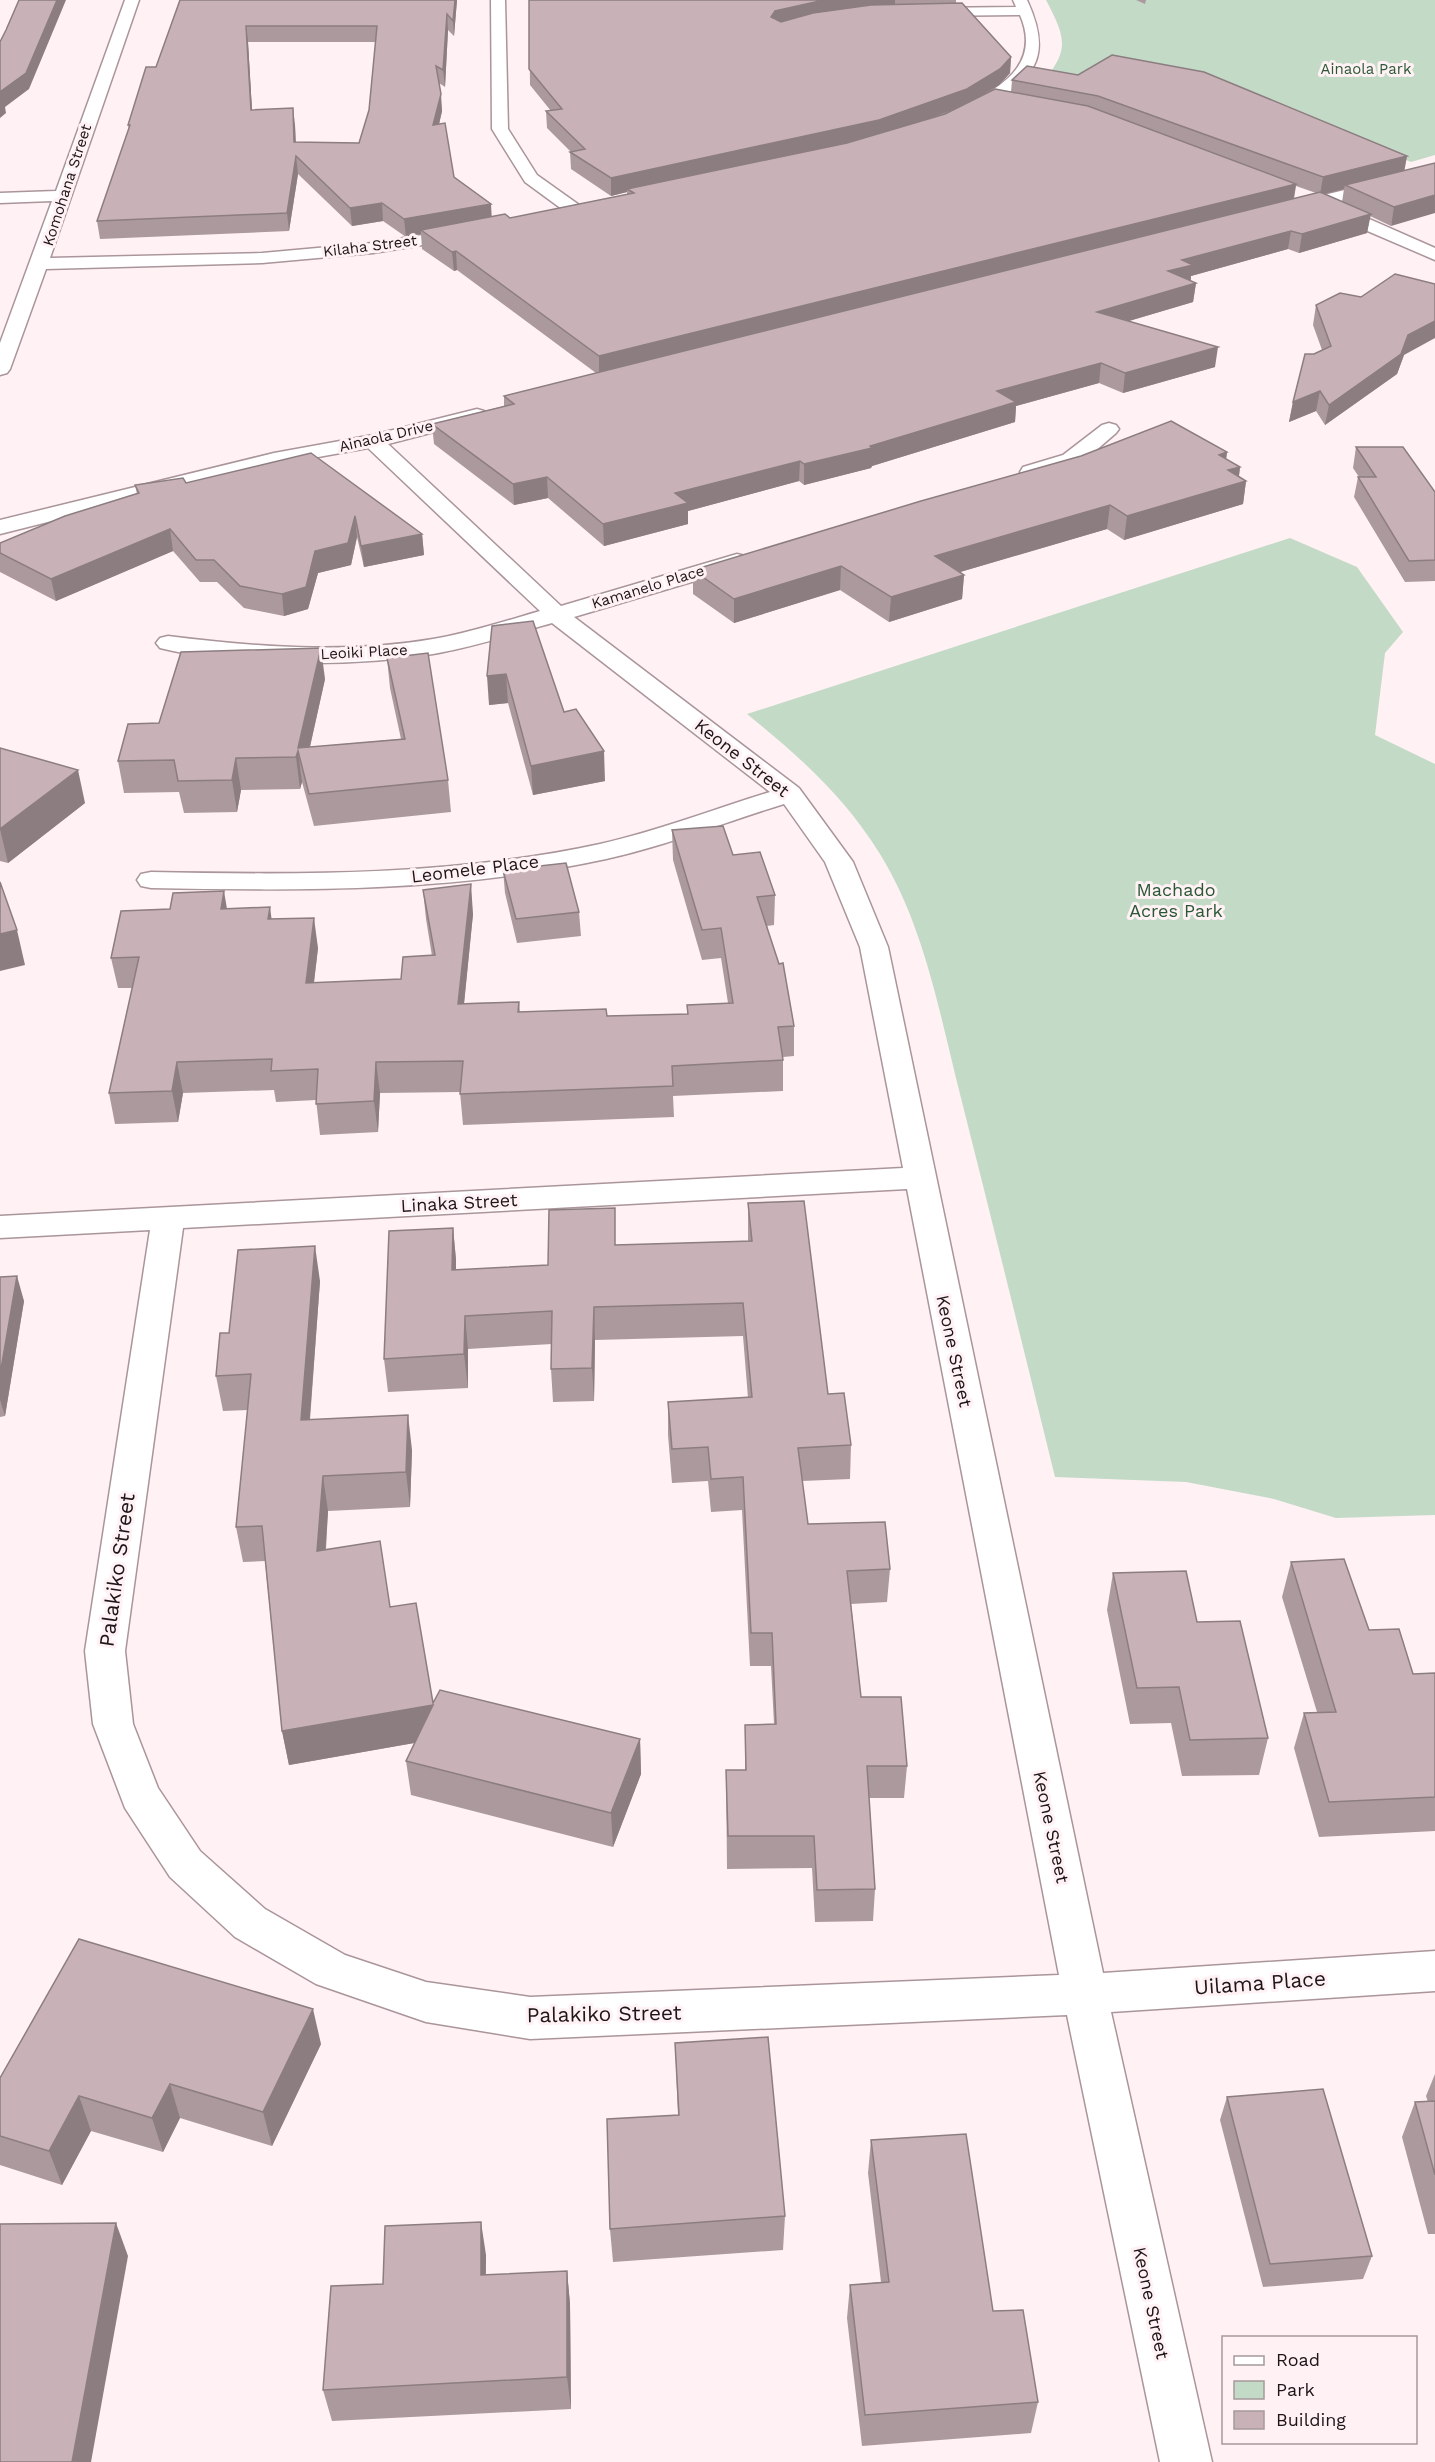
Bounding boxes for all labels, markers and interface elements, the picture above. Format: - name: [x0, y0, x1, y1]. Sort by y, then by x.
- park label: Ainaola Park: [1321, 60, 1412, 78]
- street label: Komohana Street: [39, 121, 95, 248]
- street label: Kilaha Street: [322, 231, 419, 261]
- street label: Ainaola Drive: [337, 416, 435, 456]
- street label: Kamanelo Place: [589, 561, 707, 613]
- street label: Leoiki Place: [320, 641, 408, 663]
- street label: Keone Street: [691, 714, 794, 801]
- street label: Leomele Place: [410, 850, 540, 887]
- park label: Machado Acres Park: [1129, 879, 1223, 921]
- street label: Linaka Street: [400, 1189, 518, 1216]
- street label: Keone Street: [932, 1293, 977, 1409]
- street label: Palakiko Street: [93, 1491, 140, 1648]
- street label: Keone Street: [1029, 1769, 1074, 1885]
- street label: Uilama Place: [1193, 1965, 1327, 2000]
- street label: Palakiko Street: [526, 2000, 682, 2027]
- street label: Keone Street: [1129, 2245, 1174, 2361]
- legend: [1222, 2336, 1417, 2444]
- text: Road: [1276, 2349, 1320, 2370]
- text: Park: [1276, 2379, 1315, 2400]
- text: Building: [1276, 2409, 1346, 2430]

